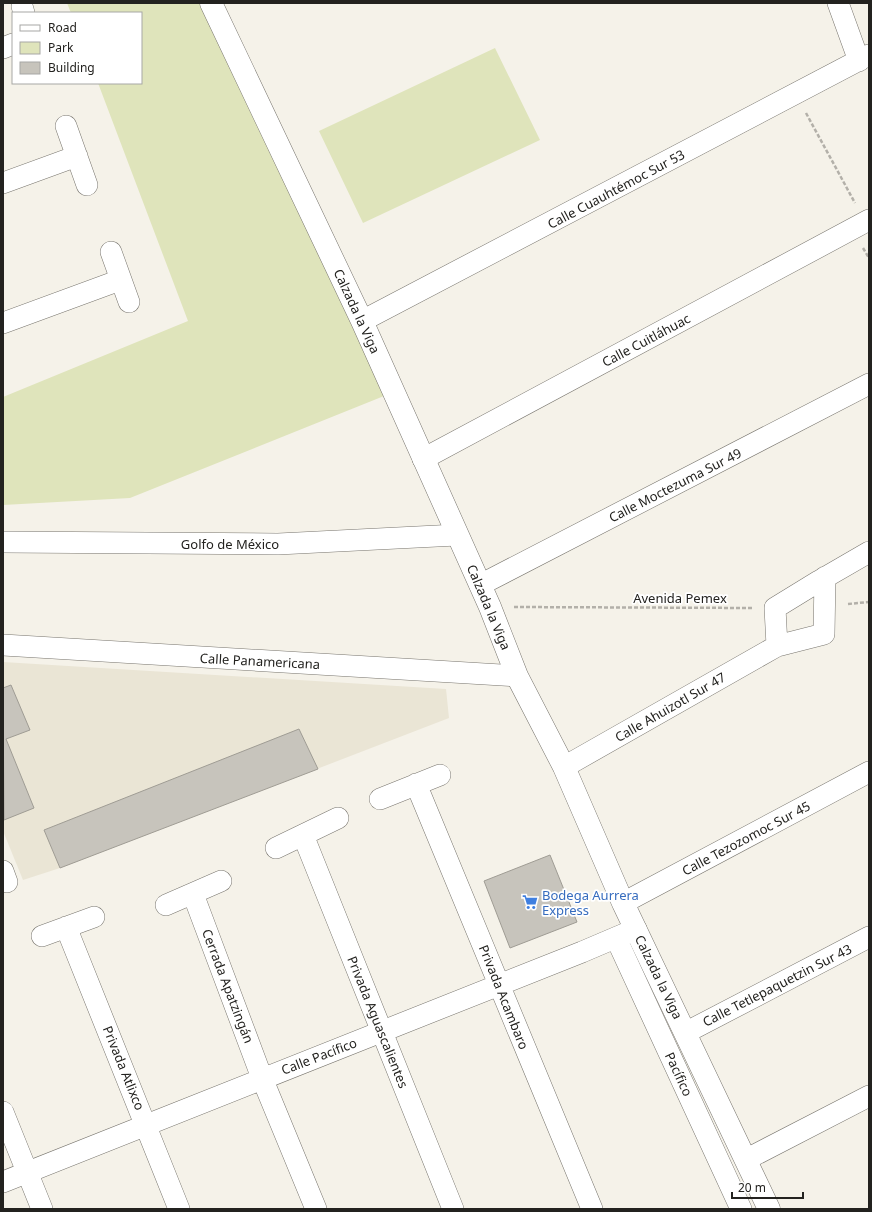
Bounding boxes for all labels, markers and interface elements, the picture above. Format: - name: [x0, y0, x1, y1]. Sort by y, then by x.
- legend: [12, 12, 142, 84]
- text: Road: [48, 19, 77, 36]
- text: Park: [48, 39, 74, 56]
- text: Building: [48, 59, 95, 76]
- street label: Calle Cuauhtémoc Sur 53: [544, 145, 688, 233]
- street label: Calzada la Viga: [330, 266, 384, 356]
- street label: Calle Cuitláhuac: [599, 309, 693, 371]
- street label: Calle Moctezuma Sur 49: [606, 444, 744, 526]
- street label: Golfo de México: [181, 535, 279, 553]
- street label: Calzada la Viga: [463, 561, 515, 653]
- street label: Avenida Pemex: [633, 589, 727, 607]
- street label: Calle Panamericana: [199, 649, 321, 673]
- street label: Calle Ahuizotl Sur 47: [611, 668, 729, 746]
- street label: Calle Tezozomoc Sur 45: [679, 797, 813, 879]
- place label: Bodega Aurrera Express: [542, 886, 639, 919]
- supermarket icon: Bodega Aurrera Express: [521, 893, 539, 911]
- street label: Cerrada Apatzingán: [198, 926, 258, 1046]
- street label: Calzada la Viga: [631, 932, 687, 1022]
- street label: Calle Tetlepaquetzin Sur 43: [699, 940, 855, 1030]
- street label: Privada Acambaro: [475, 942, 533, 1052]
- street label: Privada Aguascalientes: [343, 953, 413, 1091]
- street label: Privada Atlixco: [99, 1023, 149, 1113]
- street label: Calle Pacífico: [279, 1033, 360, 1079]
- street label: Pacífico: [661, 1049, 697, 1099]
- scale bar: [732, 1174, 803, 1200]
- text: 20 m: [738, 1179, 766, 1196]

